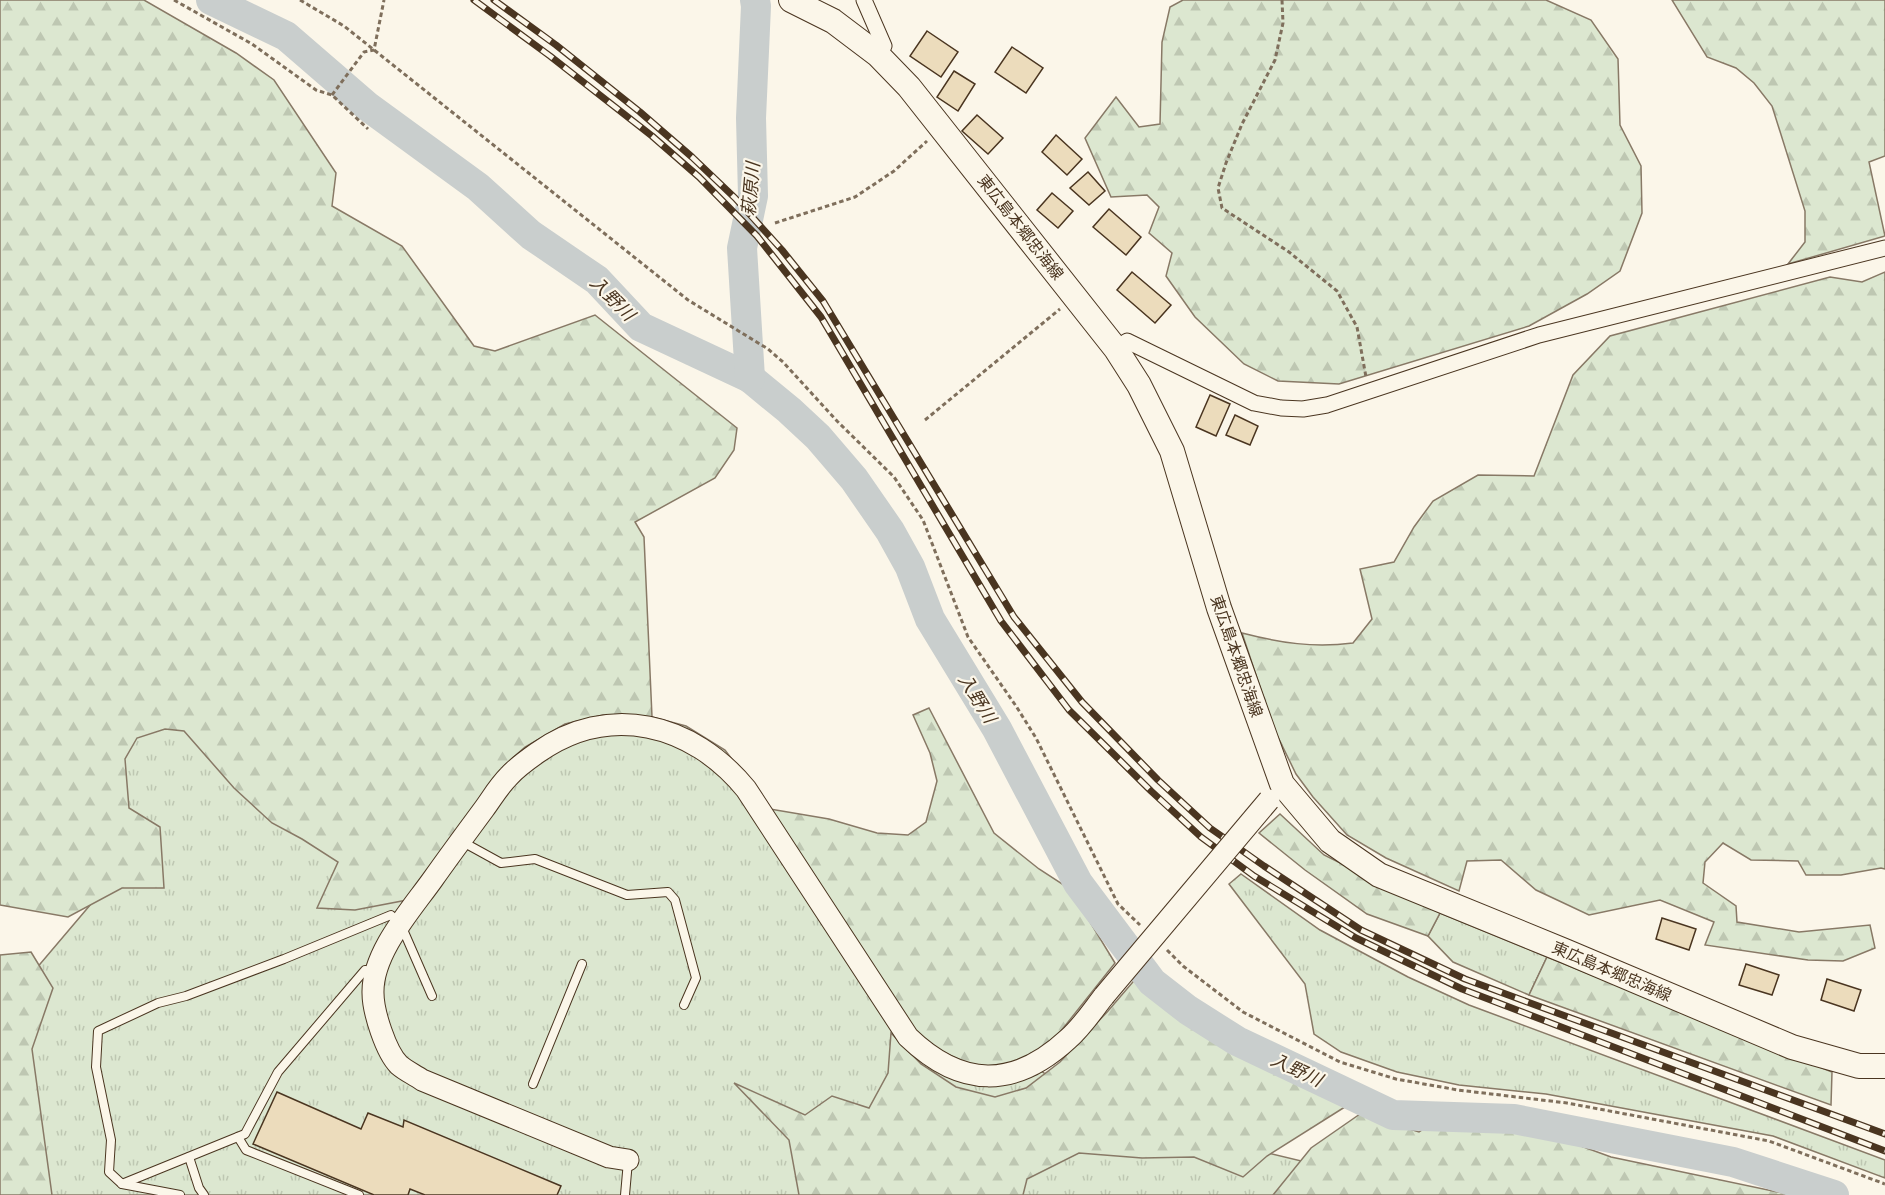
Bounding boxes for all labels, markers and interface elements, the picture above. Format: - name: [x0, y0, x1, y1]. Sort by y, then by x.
- water label: 萩原川: [736, 159, 764, 217]
- street label: 東広島本郷忠海線: [973, 170, 1069, 284]
- water label: 入野川: [585, 270, 642, 327]
- street label: 東広島本郷忠海線: [1206, 592, 1268, 720]
- water label: 入野川: [954, 669, 1004, 729]
- street label: 東広島本郷忠海線: [1549, 936, 1675, 1006]
- water label: 入野川: [1267, 1047, 1328, 1092]

